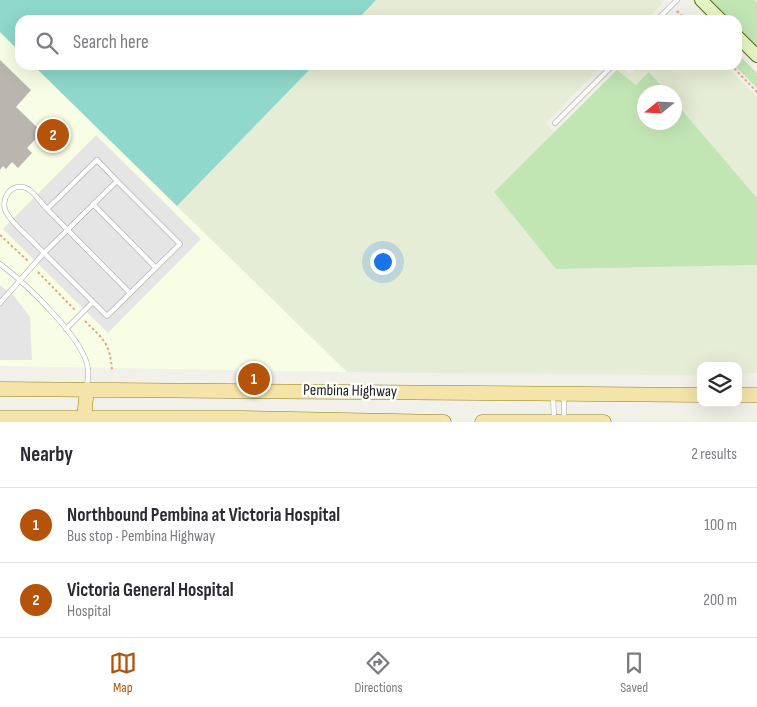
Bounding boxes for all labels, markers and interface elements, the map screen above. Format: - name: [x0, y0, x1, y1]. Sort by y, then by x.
- search box: [15, 15, 742, 70]
- icon: search: [33, 29, 61, 57]
- text: Search here: [73, 31, 149, 54]
- north arrow: [637, 85, 682, 130]
- pin: 2: [37, 116, 69, 154]
- your location: [370, 249, 396, 275]
- pin: 1: [238, 360, 270, 398]
- map controls: [697, 362, 742, 407]
- button: layers: [697, 362, 742, 407]
- street label: Pembina Highway: [303, 381, 397, 401]
- text: Nearby: [20, 442, 73, 467]
- text: 2 results: [691, 445, 737, 464]
- text: Northbound Pembina at Victoria Hospital: [67, 504, 340, 527]
- text: 1: [33, 516, 39, 535]
- text: 100 m: [704, 516, 737, 535]
- text: Bus stop · Pembina Highway: [67, 527, 215, 546]
- text: Victoria General Hospital: [67, 579, 234, 602]
- text: 2: [32, 591, 40, 610]
- text: 200 m: [703, 591, 737, 610]
- text: Hospital: [67, 602, 111, 621]
- tab: Map: [109, 649, 137, 696]
- tab: Directions: [354, 649, 403, 696]
- tab: Saved: [620, 649, 648, 696]

